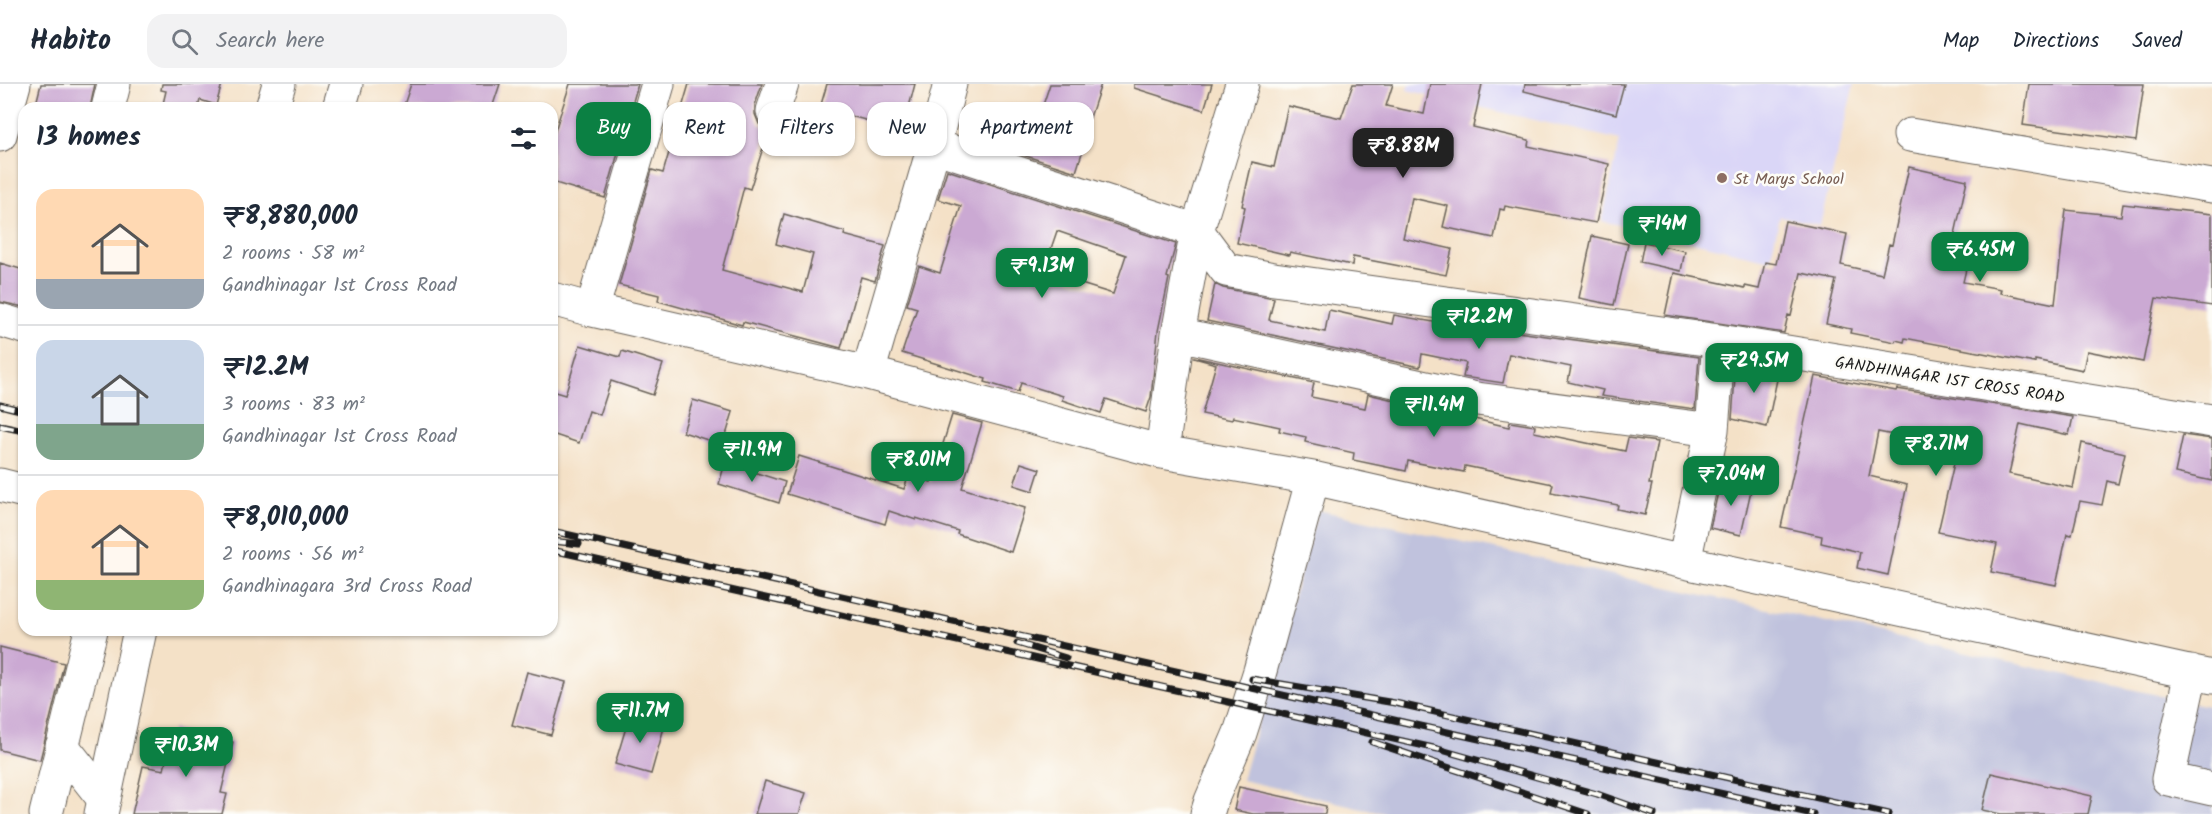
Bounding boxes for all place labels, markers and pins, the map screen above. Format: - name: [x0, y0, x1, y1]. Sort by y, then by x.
- pin: ₹8.88M: [1354, 128, 1452, 179]
- place label: St Marys School: [1734, 167, 1844, 192]
- marker: St Marys School: [1715, 171, 1729, 185]
- pin: ₹14M: [1626, 206, 1698, 257]
- pin: ₹6.45M: [1931, 232, 2029, 283]
- pin: ₹9.13M: [993, 248, 1091, 299]
- pin: ₹12.2M: [1430, 299, 1528, 350]
- pin: ₹29.5M: [1705, 343, 1803, 394]
- pin: ₹11.4M: [1385, 387, 1483, 438]
- pin: ₹8.71M: [1887, 426, 1985, 477]
- pin: ₹11.9M: [703, 432, 801, 483]
- pin: ₹8.01M: [869, 442, 967, 493]
- pin: ₹7.04M: [1682, 456, 1780, 507]
- pin: ₹11.7M: [591, 693, 689, 744]
- pin: ₹10.3M: [137, 727, 235, 778]

